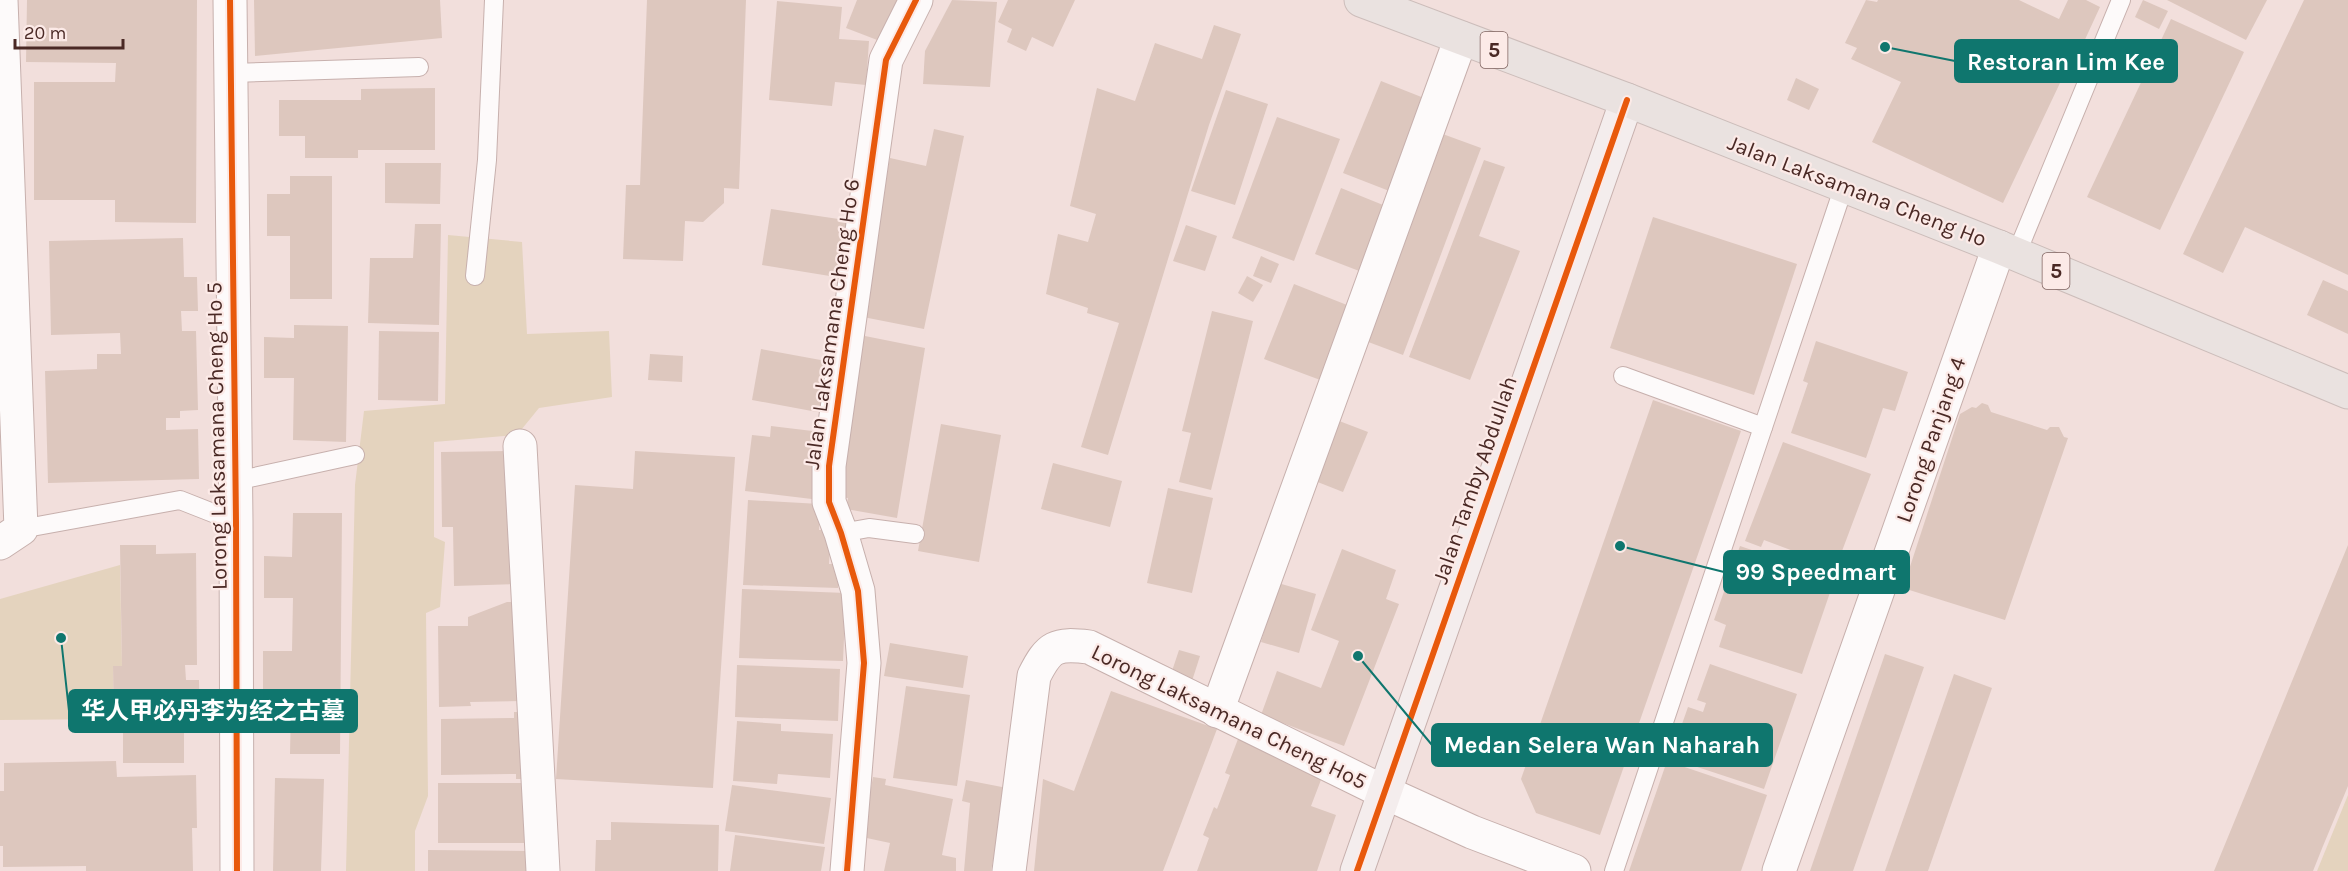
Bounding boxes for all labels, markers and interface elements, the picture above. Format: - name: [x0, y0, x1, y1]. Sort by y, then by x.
- scale bar: [15, 12, 123, 50]
- text: 20 m: [24, 22, 66, 44]
- road number: 5: [1480, 32, 1508, 68]
- callout: Restoran Lim Kee: [1955, 40, 2177, 82]
- text: Restoran Lim Kee: [1967, 48, 2165, 76]
- street label: Jalan Laksamana Cheng Ho: [1724, 130, 1990, 252]
- street label: Jalan Laksamana Cheng Ho 6: [799, 177, 865, 471]
- road number: 5: [2042, 253, 2070, 289]
- street label: Lorong Laksamana Cheng Ho 5: [201, 282, 233, 590]
- street label: Lorong Panjang 4: [1891, 354, 1971, 526]
- street label: Jalan Tamby Abdullah: [1427, 373, 1523, 587]
- callout: 99 Speedmart: [1724, 551, 1909, 593]
- text: 99 Speedmart: [1735, 558, 1897, 586]
- street label: Lorong Laksamana Cheng Ho5: [1087, 639, 1371, 795]
- callout: 华人甲必丹李为经之古墓: [69, 690, 357, 732]
- text: 华人甲必丹李为经之古墓: [81, 697, 345, 725]
- callout: Medan Selera Wan Naharah: [1432, 724, 1772, 766]
- text: Medan Selera Wan Naharah: [1444, 731, 1760, 759]

